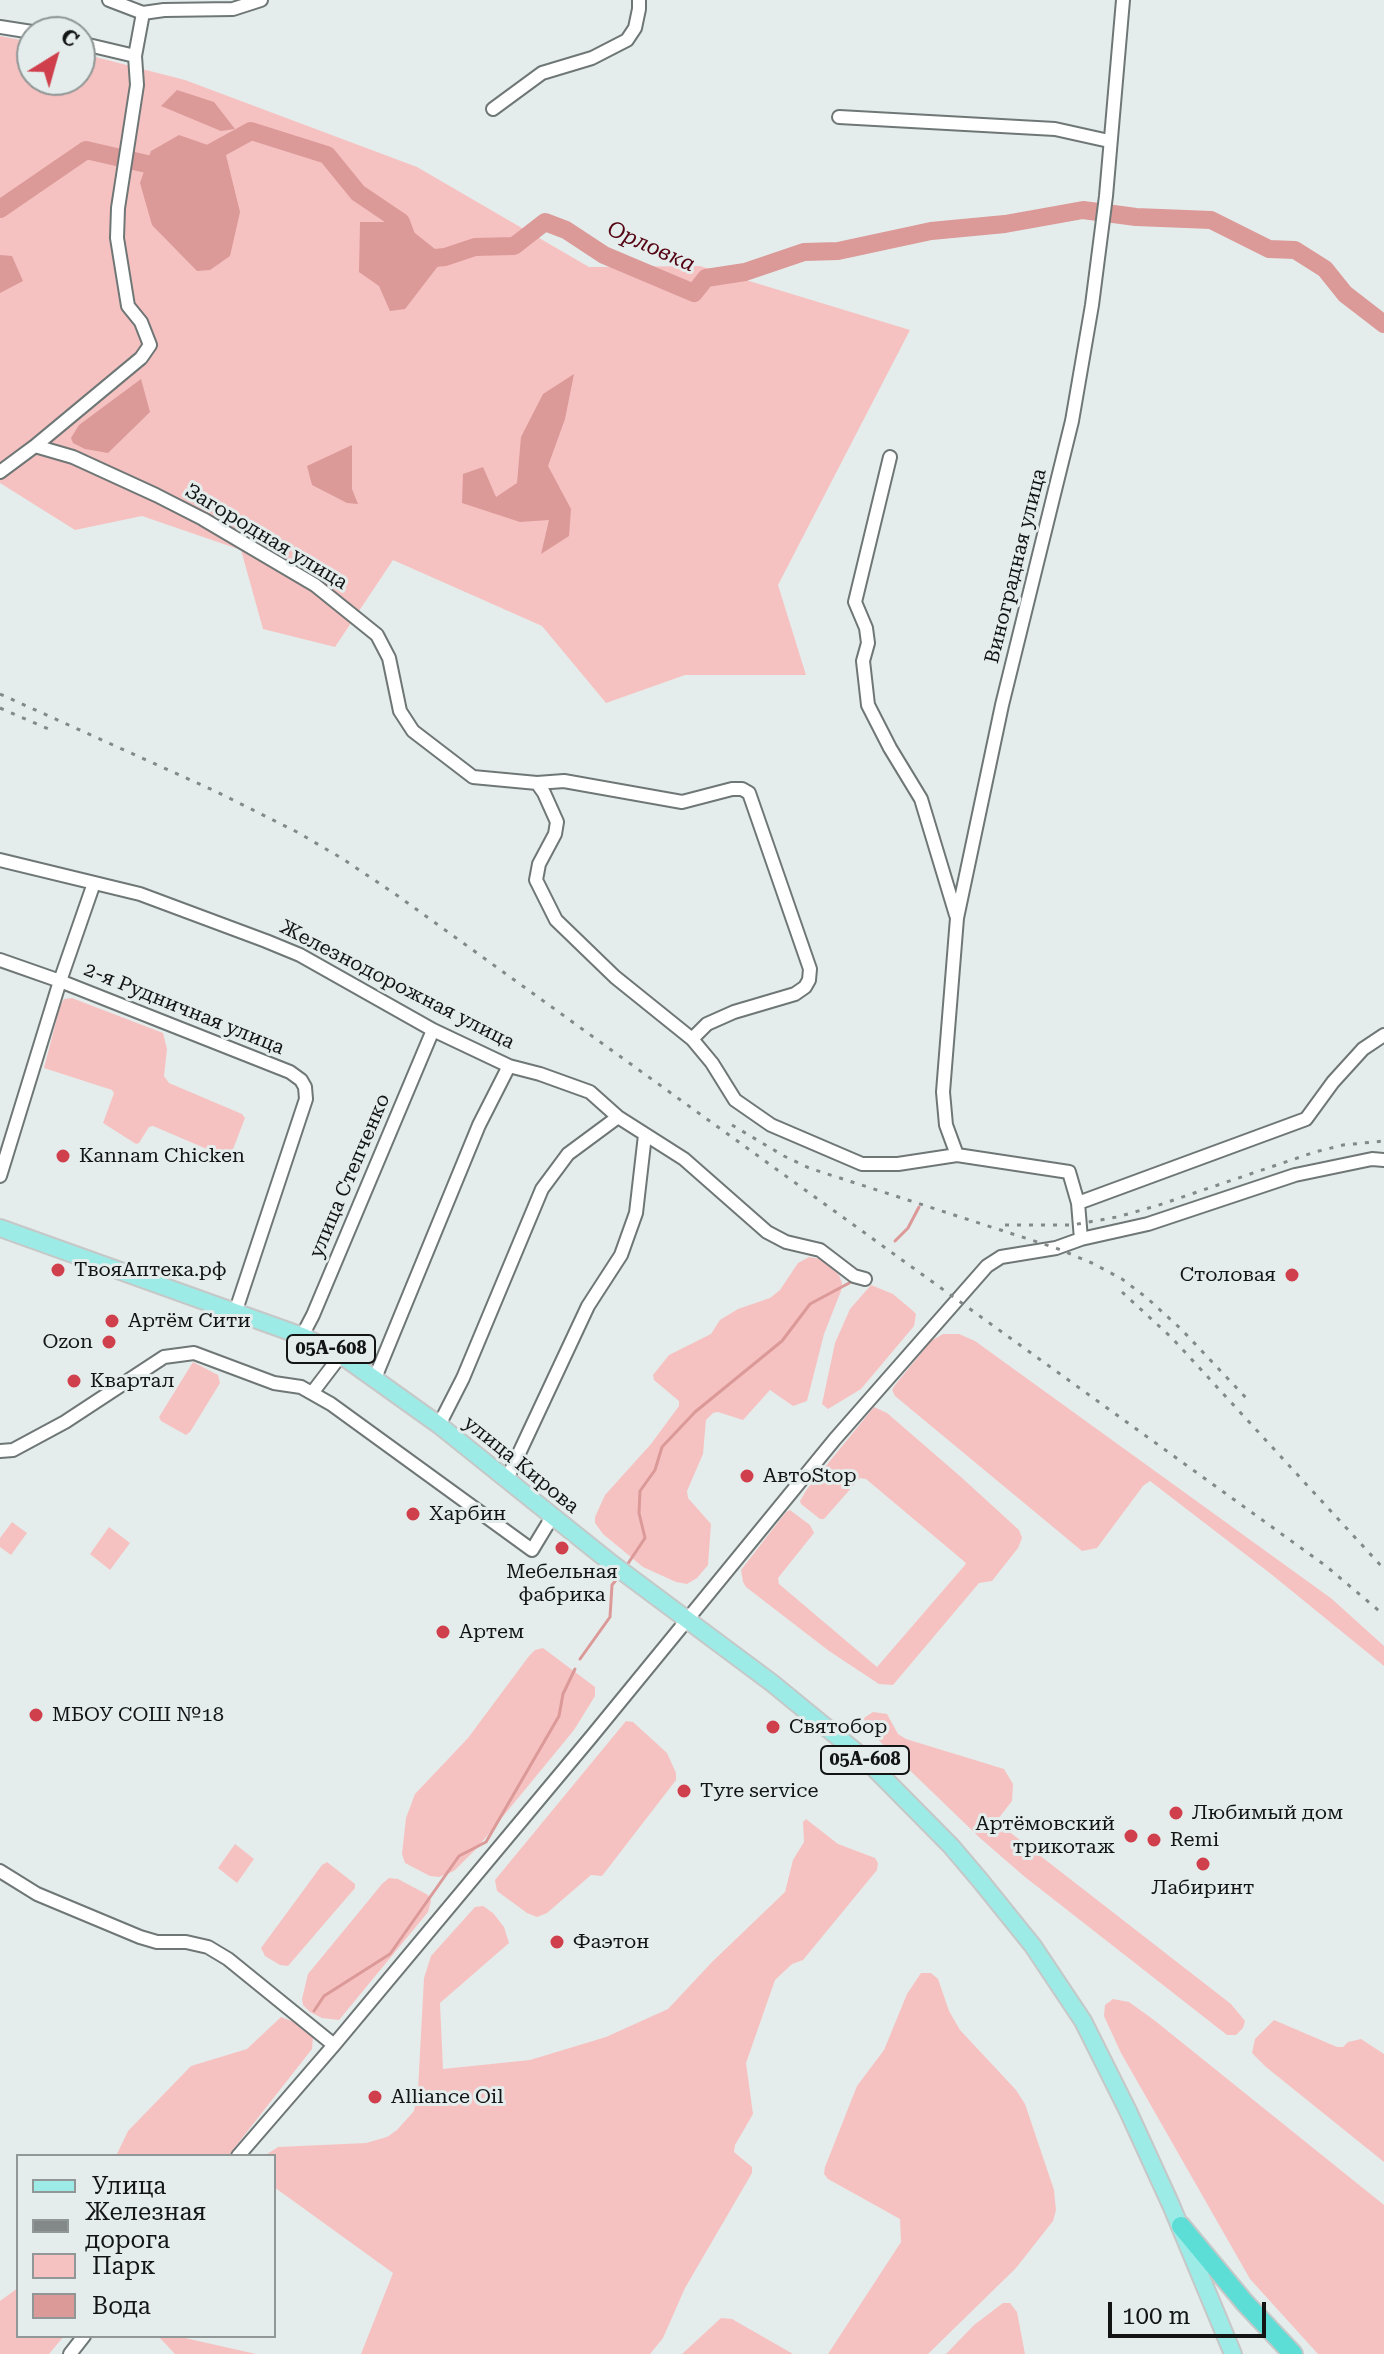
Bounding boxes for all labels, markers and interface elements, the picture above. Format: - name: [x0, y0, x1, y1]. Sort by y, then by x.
- north arrow: [16, 16, 96, 96]
- text: С: [56, 23, 83, 53]
- water label: Орловка: [603, 216, 699, 278]
- street label: Виноградная улица: [980, 466, 1052, 666]
- street label: Загородная улица: [180, 479, 352, 595]
- street label: Железнодорожная улица: [276, 915, 518, 1055]
- street label: 2-я Рудничная улица: [80, 958, 288, 1060]
- street label: улица Степченко: [305, 1090, 395, 1262]
- place label: Kannam Chicken: [79, 1144, 245, 1168]
- marker: Kannam Chicken: [54, 1147, 72, 1165]
- place label: ТвояАптека.рф: [74, 1258, 227, 1282]
- marker: ТвояАптека.рф: [49, 1261, 67, 1279]
- place label: Столовая: [1180, 1263, 1276, 1287]
- marker: Столовая: [1283, 1266, 1301, 1284]
- place label: Артём Сити: [128, 1309, 251, 1333]
- marker: Артём Сити: [103, 1312, 121, 1330]
- place label: Ozon: [43, 1330, 93, 1354]
- marker: Ozon: [100, 1333, 118, 1351]
- road number: 05А-608: [287, 1335, 375, 1363]
- place label: Квартал: [90, 1369, 175, 1393]
- marker: Квартал: [65, 1372, 83, 1390]
- street label: улица Кирова: [458, 1411, 584, 1519]
- place label: АвтоStop: [763, 1464, 857, 1488]
- marker: АвтоStop: [738, 1467, 756, 1485]
- place label: Харбин: [429, 1502, 506, 1526]
- marker: Харбин: [404, 1505, 422, 1523]
- marker: Мебельная фабрика: [553, 1539, 571, 1557]
- place label: Мебельная фабрика: [506, 1560, 618, 1607]
- place label: Артем: [459, 1620, 524, 1644]
- marker: Артем: [434, 1623, 452, 1641]
- place label: МБОУ СОШ №18: [52, 1703, 224, 1727]
- marker: МБОУ СОШ №18: [27, 1706, 45, 1724]
- place label: Святобор: [789, 1715, 887, 1739]
- marker: Святобор: [764, 1718, 782, 1736]
- road number: 05А-608: [821, 1746, 909, 1774]
- place label: Tyre service: [700, 1779, 818, 1803]
- marker: Tyre service: [675, 1782, 693, 1800]
- place label: Любимый дом: [1192, 1801, 1343, 1825]
- marker: Любимый дом: [1167, 1804, 1185, 1822]
- place label: Артёмовский трикотаж: [976, 1812, 1115, 1859]
- marker: Артёмовский трикотаж: [1122, 1827, 1140, 1845]
- place label: Remi: [1170, 1828, 1219, 1852]
- marker: Remi: [1145, 1831, 1163, 1849]
- marker: Лабиринт: [1194, 1855, 1212, 1873]
- place label: Лабиринт: [1152, 1876, 1254, 1900]
- place label: Фаэтон: [573, 1930, 649, 1954]
- marker: Фаэтон: [548, 1933, 566, 1951]
- place label: Alliance Oil: [391, 2085, 503, 2109]
- marker: Alliance Oil: [366, 2088, 384, 2106]
- legend: [16, 2154, 276, 2338]
- text: Улица: [92, 2172, 166, 2200]
- text: Железная дорога: [85, 2198, 206, 2254]
- text: Парк: [92, 2252, 155, 2280]
- scale bar: [1112, 2286, 1270, 2336]
- text: Вода: [92, 2292, 151, 2320]
- text: 100 m: [1122, 2302, 1190, 2330]

